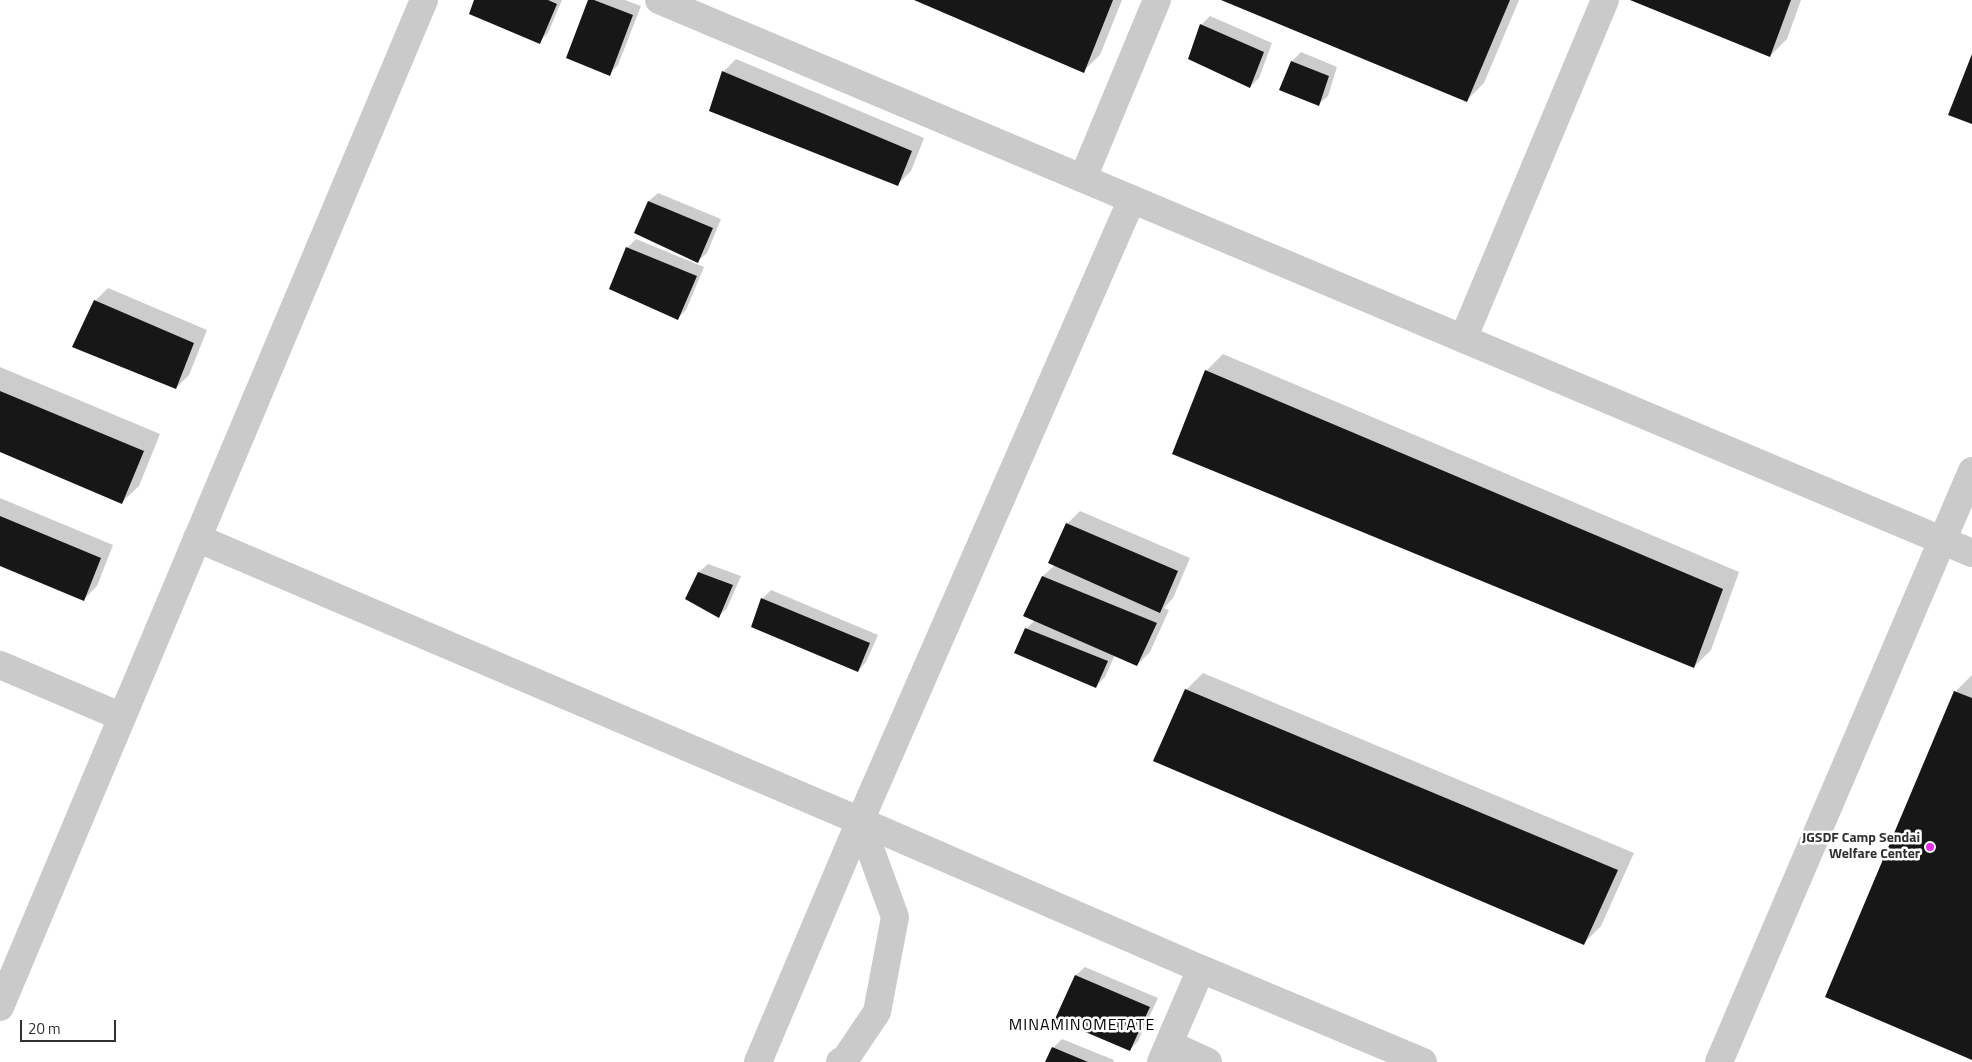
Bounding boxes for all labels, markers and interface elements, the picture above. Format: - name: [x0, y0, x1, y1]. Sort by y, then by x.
- place label: JGSDF Camp Sendai Welfare Center: [1802, 831, 1920, 864]
- marker: JGSDF Camp Sendai Welfare Center: [1924, 841, 1936, 853]
- scale bar: [22, 1010, 119, 1042]
- district label: MINAMINOMETATE: [1007, 1016, 1157, 1036]
- text: 20 m: [28, 1017, 61, 1040]

